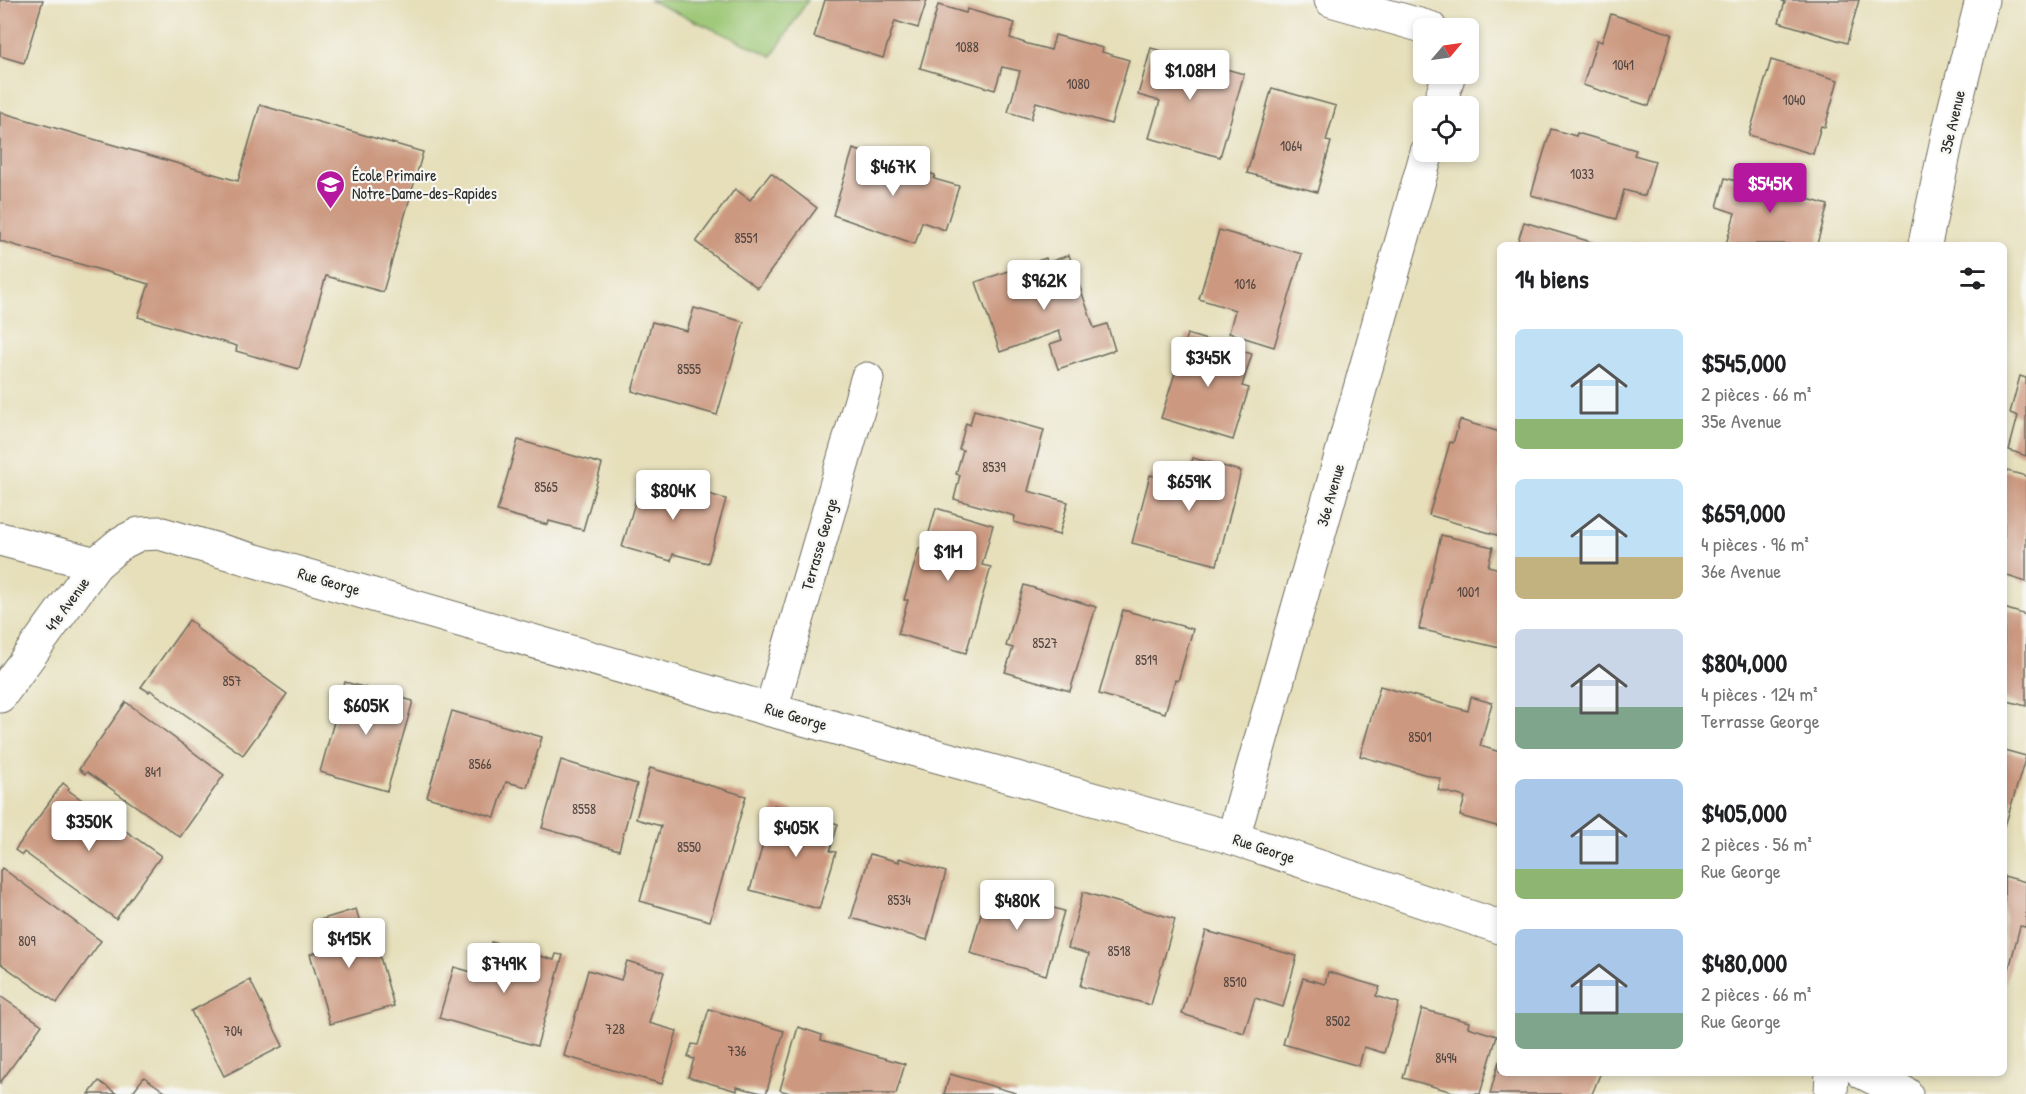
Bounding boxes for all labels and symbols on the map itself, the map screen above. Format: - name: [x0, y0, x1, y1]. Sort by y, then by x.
- north arrow: [1413, 18, 1479, 84]
- house number: 1088: [955, 37, 979, 56]
- pin: $1.08M: [1141, 50, 1239, 101]
- house number: 1041: [1612, 55, 1634, 74]
- house number: 1080: [1066, 74, 1090, 93]
- street label: 35e Avenue: [1934, 87, 1970, 156]
- house number: 1040: [1783, 90, 1805, 109]
- house number: 1064: [1280, 136, 1302, 155]
- pin: $467K: [851, 146, 935, 197]
- pin: $545K: [1728, 163, 1812, 214]
- place label: École Primaire Notre-Dame-des-Rapides: [352, 164, 497, 204]
- house number: 1033: [1570, 164, 1594, 183]
- school or university icon: École Primaire Notre-Dame-des-Rapides: [315, 168, 347, 210]
- house number: 8551: [735, 228, 758, 247]
- pin: $962K: [1002, 260, 1086, 311]
- house number: 1016: [1234, 274, 1256, 293]
- pin: $345K: [1166, 337, 1250, 388]
- house number: 8555: [677, 359, 701, 378]
- house number: 8539: [982, 457, 1006, 476]
- pin: $659K: [1147, 461, 1231, 512]
- street label: 36e Avenue: [1311, 461, 1350, 529]
- pin: $804K: [631, 470, 715, 521]
- house number: 8565: [534, 477, 558, 496]
- street label: Terrasse George: [795, 495, 843, 593]
- pin: $1M: [919, 531, 977, 582]
- street label: Rue George: [295, 562, 363, 601]
- street label: 41e Avenue: [40, 572, 95, 636]
- house number: 1001: [1457, 582, 1479, 601]
- house number: 8527: [1032, 633, 1058, 652]
- house number: 8519: [1135, 650, 1157, 669]
- house number: 857: [223, 671, 242, 690]
- pin: $605K: [324, 685, 408, 736]
- street label: Rue George: [762, 697, 830, 736]
- house number: 8501: [1408, 727, 1432, 746]
- house number: 8566: [468, 754, 492, 773]
- house number: 841: [145, 762, 161, 781]
- house number: 8558: [572, 799, 596, 818]
- pin: $350K: [47, 801, 131, 852]
- pin: $405K: [754, 807, 838, 858]
- street label: Rue George: [1230, 828, 1298, 869]
- house number: 8550: [677, 837, 701, 856]
- pin: $480K: [975, 880, 1059, 931]
- house number: 8534: [887, 890, 911, 909]
- pin: $415K: [307, 918, 391, 969]
- house number: 809: [18, 931, 36, 950]
- house number: 8518: [1107, 941, 1131, 960]
- pin: $749K: [462, 943, 546, 994]
- house number: 8510: [1223, 972, 1247, 991]
- house number: 8502: [1326, 1011, 1351, 1030]
- house number: 728: [605, 1019, 625, 1038]
- house number: 704: [224, 1021, 242, 1040]
- house number: 736: [728, 1041, 747, 1060]
- house number: 8494: [1435, 1048, 1457, 1067]

